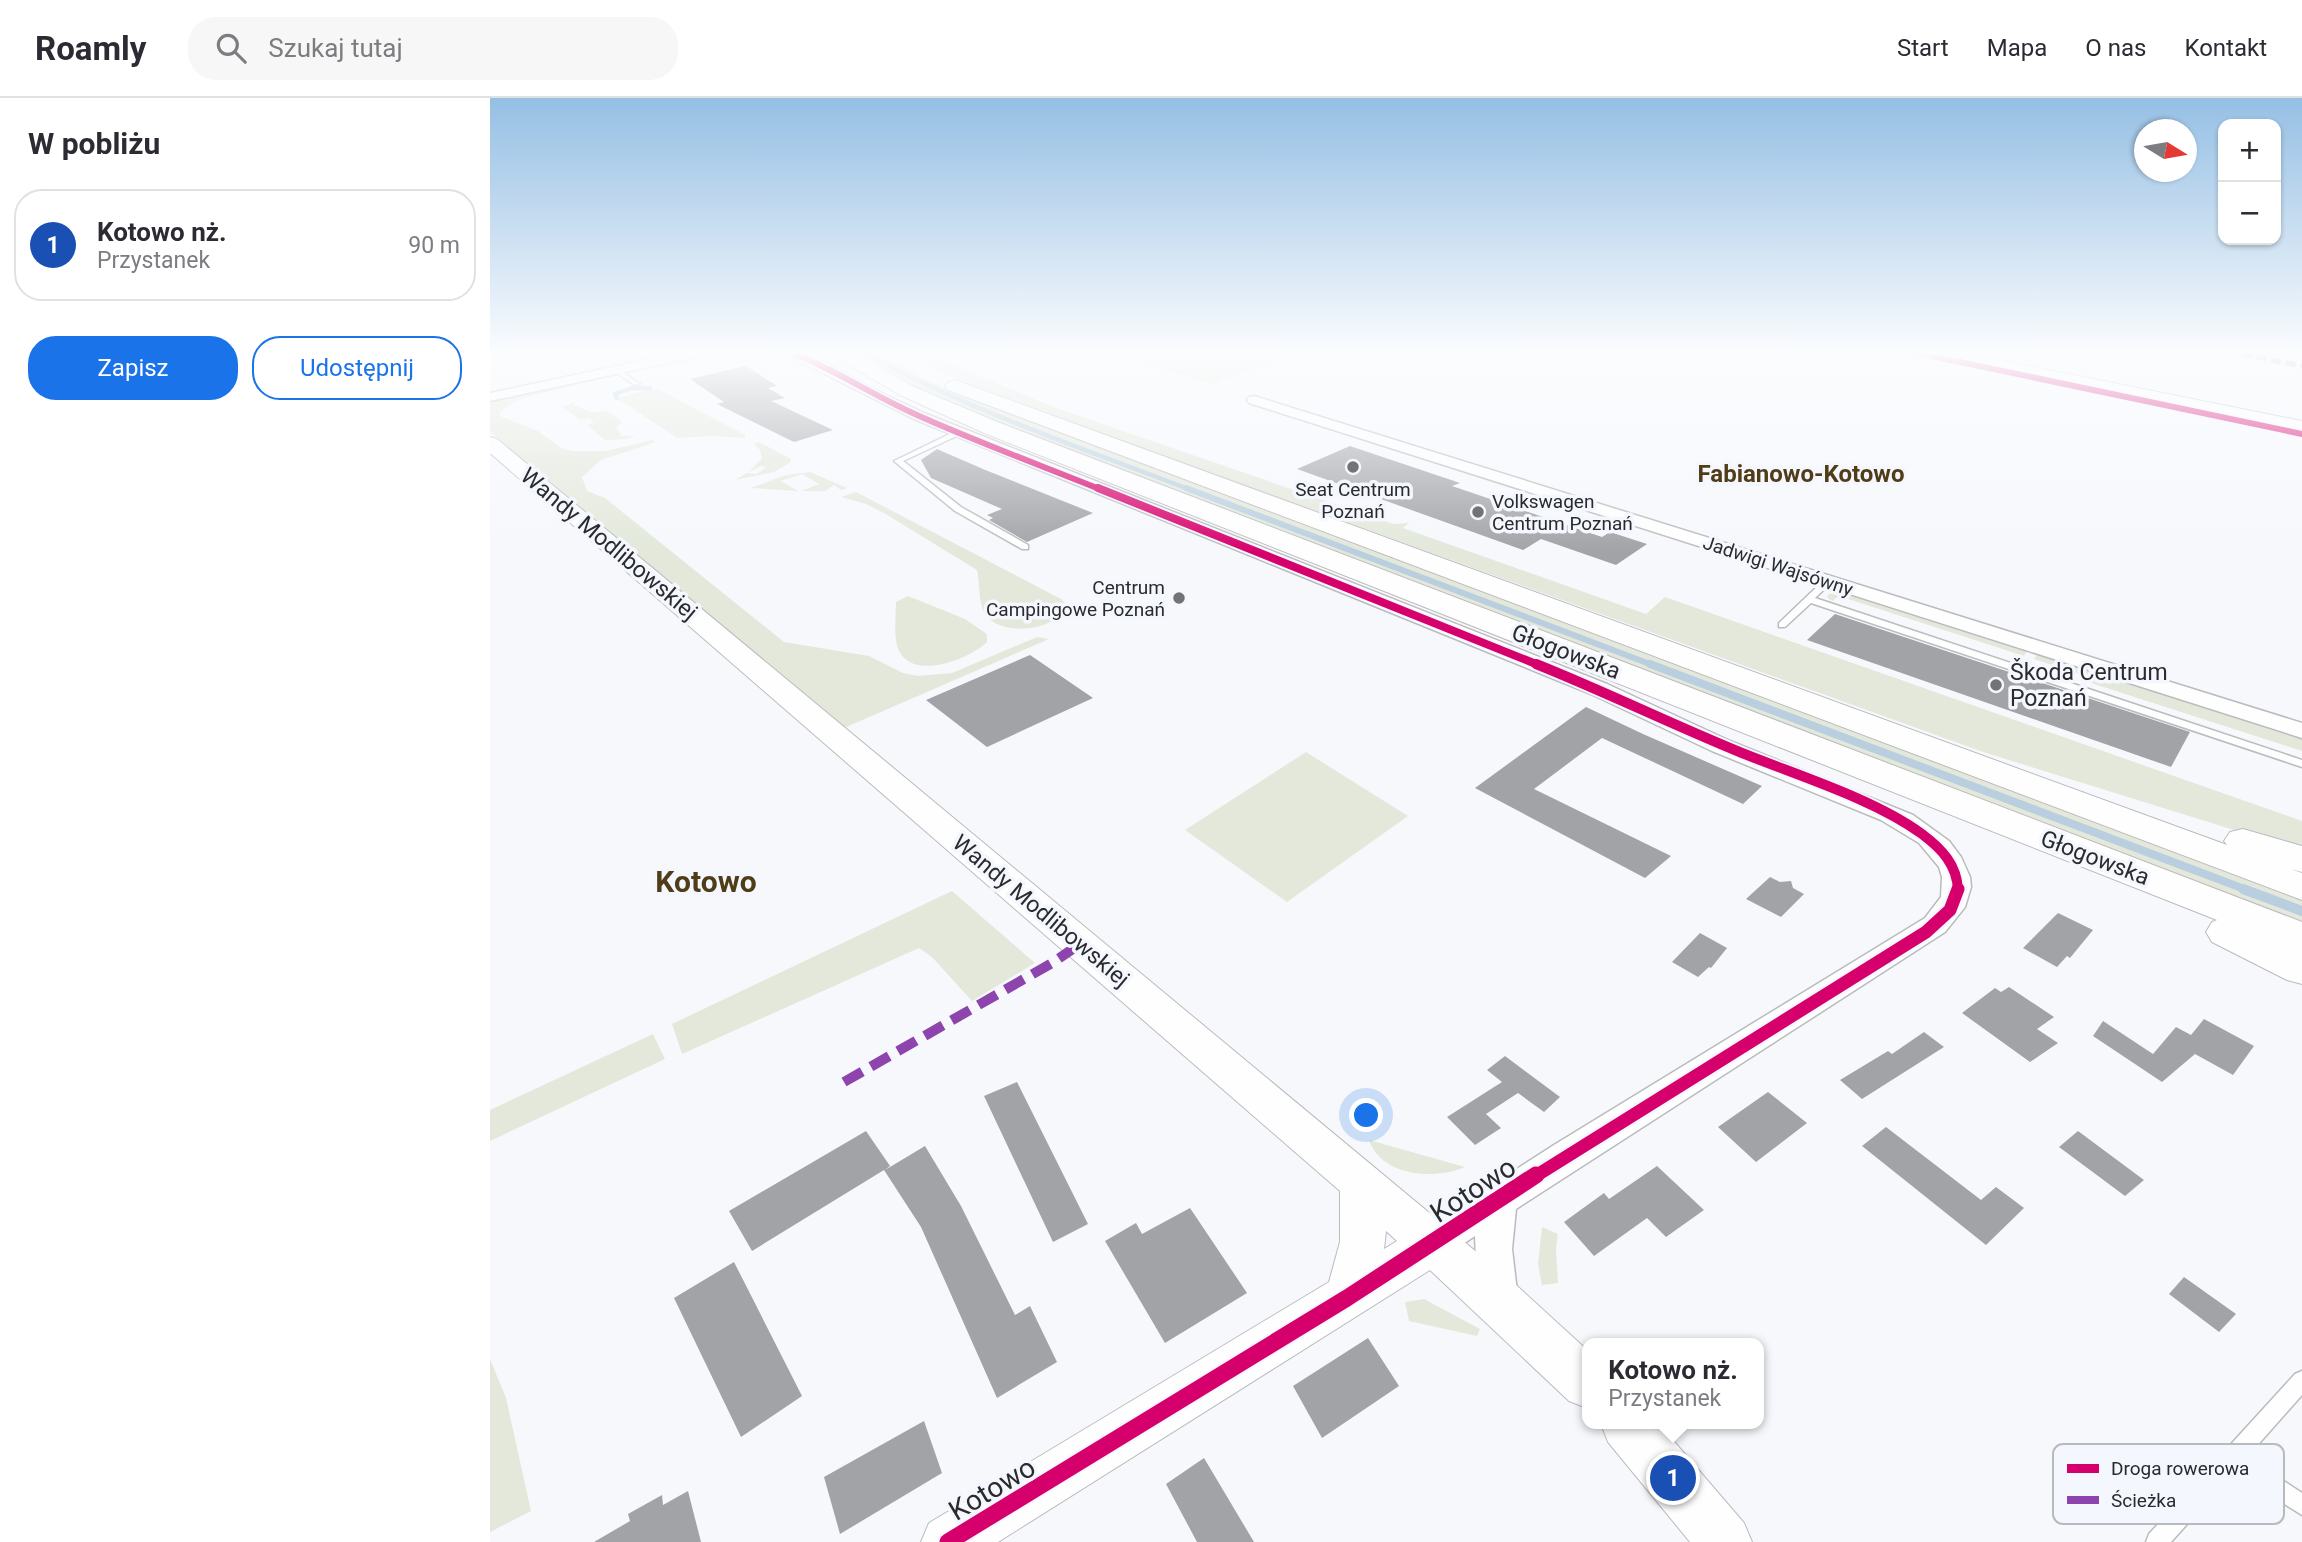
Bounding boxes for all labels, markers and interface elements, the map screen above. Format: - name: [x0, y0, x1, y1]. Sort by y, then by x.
- search box: [188, 17, 678, 80]
- text: Roamly: [35, 29, 146, 68]
- icon: search: [212, 29, 250, 67]
- text: Szukaj tutaj: [268, 33, 403, 63]
- text: Start: [1897, 34, 1949, 62]
- text: Mapa: [1987, 34, 2047, 62]
- text: O nas: [2085, 34, 2146, 62]
- text: Kontakt: [2184, 34, 2267, 62]
- north arrow: [2134, 119, 2197, 182]
- map controls: [2218, 119, 2281, 245]
- button: +: [2218, 119, 2281, 182]
- text: W pobliżu: [28, 126, 160, 161]
- button: −: [2218, 182, 2281, 245]
- text: Kotowo nż.: [97, 217, 227, 247]
- text: 1: [46, 232, 60, 259]
- text: 90 m: [408, 232, 460, 259]
- text: Przystanek: [97, 247, 210, 274]
- button: Zapisz: [28, 336, 238, 400]
- button: Udostępnij: [252, 336, 462, 400]
- marker: Seat Centrum Poznań: [1345, 459, 1361, 475]
- district label: Fabianowo-Kotowo: [1698, 460, 1904, 488]
- street label: Wandy Modlibowskiej: [515, 462, 703, 626]
- place label: Seat Centrum Poznań: [1295, 478, 1411, 523]
- place label: Volkswagen Centrum Poznań: [1492, 490, 1633, 535]
- marker: Volkswagen Centrum Poznań: [1470, 504, 1486, 520]
- street label: Jadwigi Wajsówny: [1700, 531, 1856, 601]
- place label: Centrum Campingowe Poznań: [986, 576, 1165, 621]
- marker: Centrum Campingowe Poznań: [1171, 590, 1187, 606]
- street label: Głogowska: [1508, 619, 1624, 685]
- place label: Škoda Centrum Poznań: [2010, 658, 2168, 712]
- marker: Škoda Centrum Poznań: [1988, 677, 2004, 693]
- street label: Głogowska: [2037, 825, 2153, 891]
- street label: Wandy Modlibowskiej: [947, 829, 1135, 993]
- district label: Kotowo: [655, 864, 757, 899]
- your location: [1349, 1098, 1383, 1132]
- street label: Kotowo: [1424, 1150, 1522, 1230]
- popup: [1582, 1338, 1764, 1429]
- text: Kotowo nż.: [1608, 1355, 1738, 1385]
- text: Przystanek: [1608, 1385, 1721, 1412]
- legend: [2053, 1444, 2284, 1524]
- street label: Kotowo: [943, 1450, 1041, 1528]
- pin: 1: [1650, 1452, 1696, 1504]
- text: Droga rowerowa: [2111, 1457, 2249, 1480]
- text: Ścieżka: [2111, 1489, 2176, 1512]

